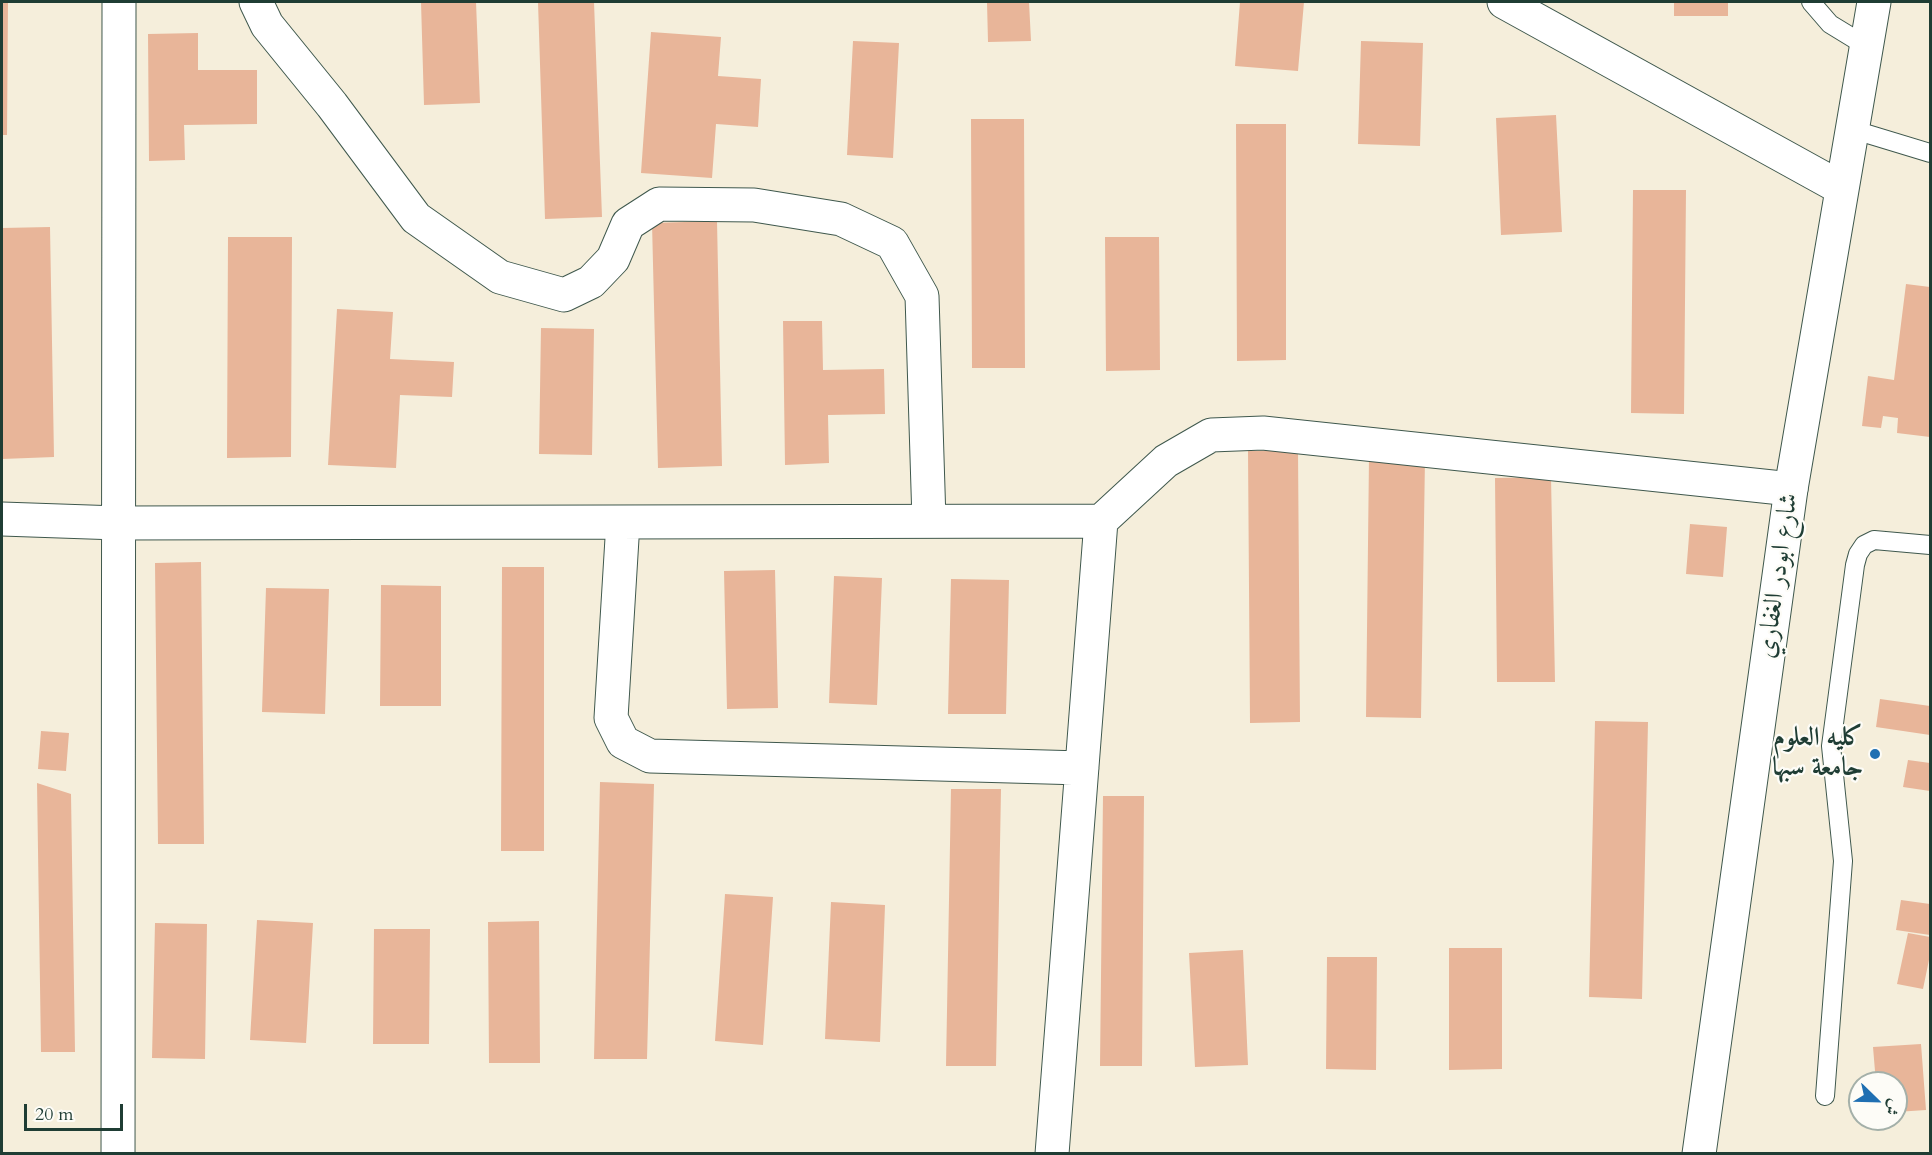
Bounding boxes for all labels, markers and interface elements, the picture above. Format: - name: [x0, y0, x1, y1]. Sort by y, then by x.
- street label: شارع ابودر الغفاري: [1752, 491, 1806, 661]
- place label: كليه العلوم جامعة سبها: [1772, 723, 1863, 784]
- marker: كليه العلوم جامعة سبها: [1868, 747, 1882, 761]
- north arrow: [1848, 1071, 1908, 1131]
- scale bar: [27, 1092, 126, 1130]
- text: ش: [1880, 1096, 1906, 1119]
- text: 20 m: [35, 1102, 74, 1127]

